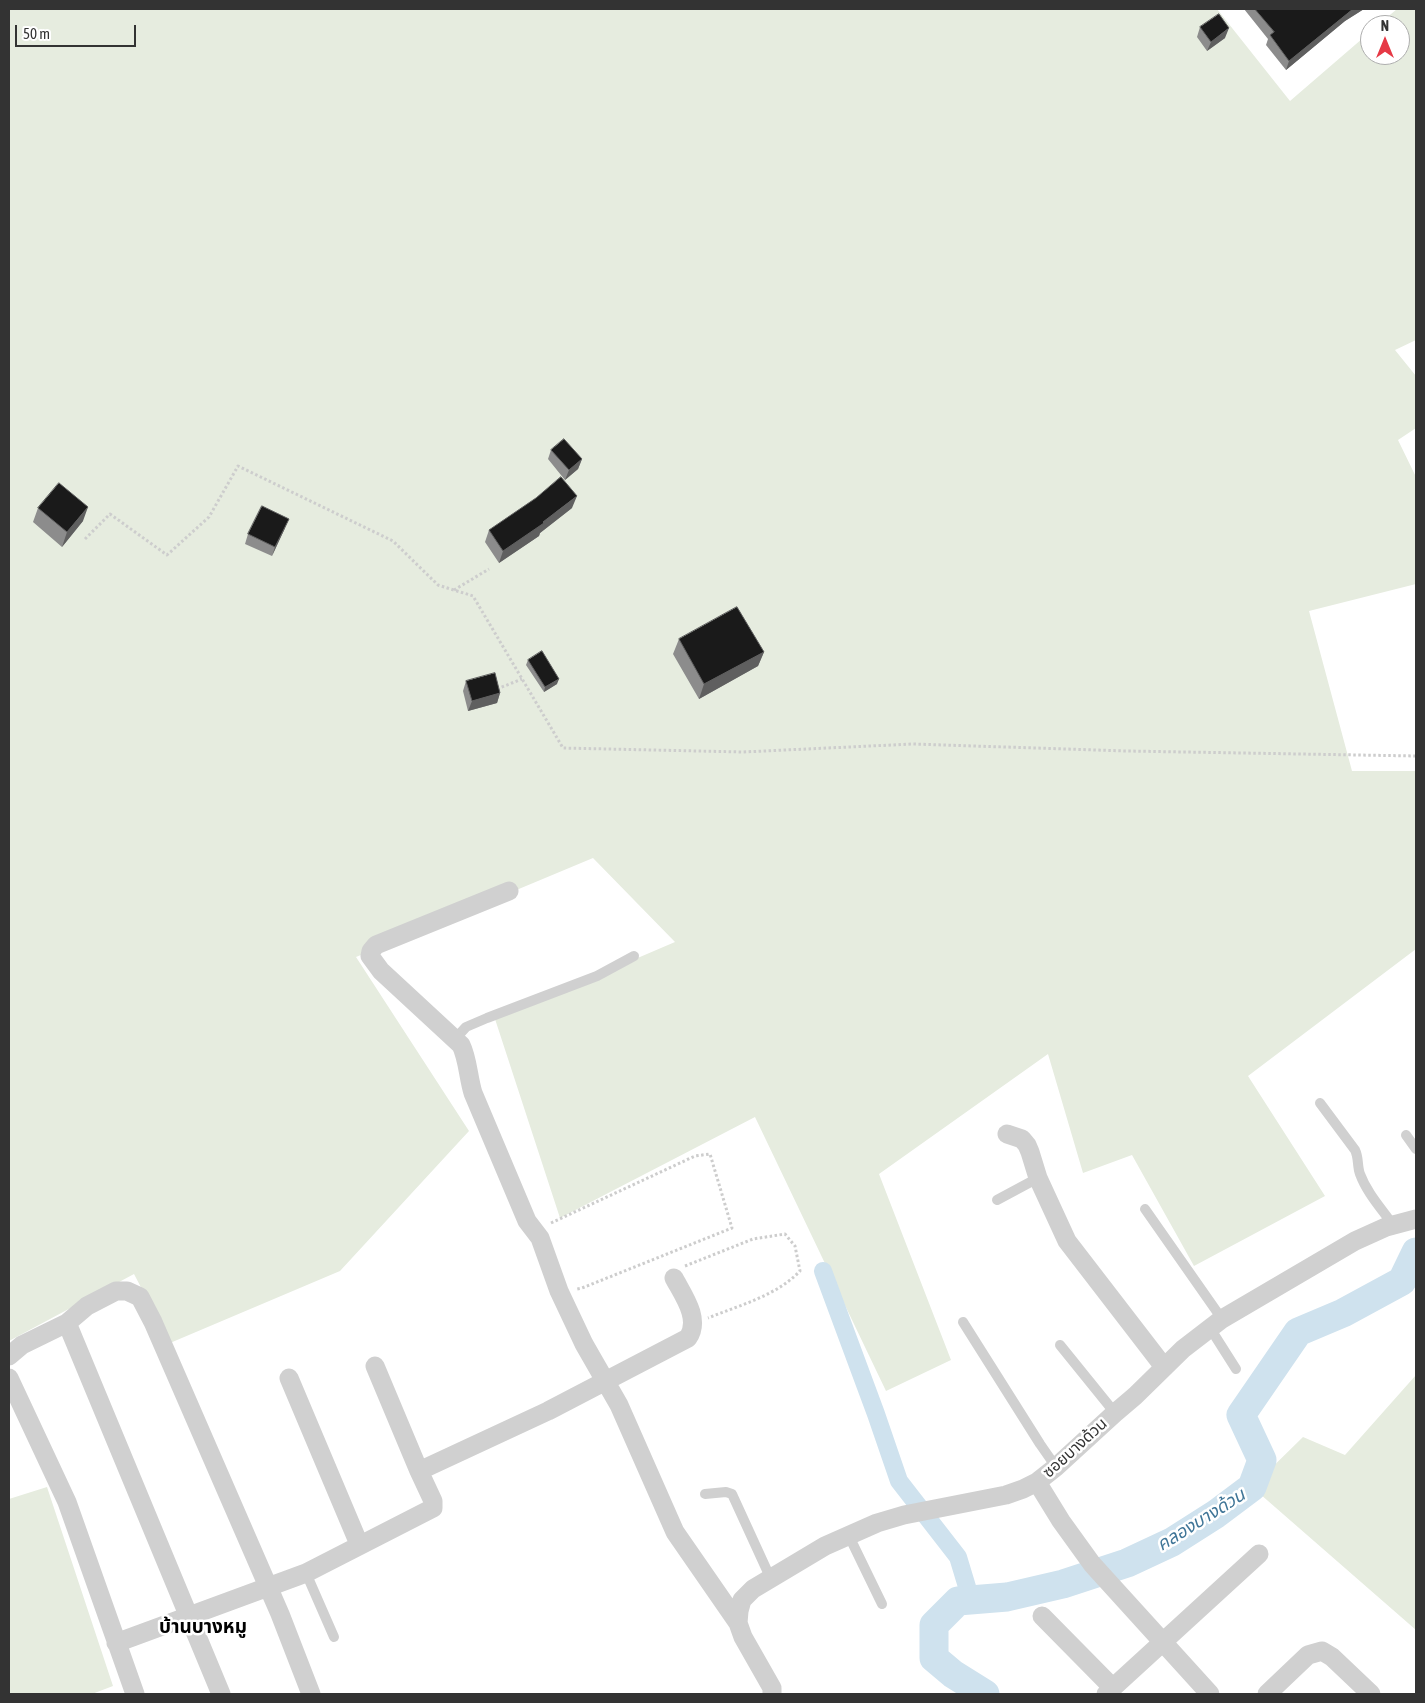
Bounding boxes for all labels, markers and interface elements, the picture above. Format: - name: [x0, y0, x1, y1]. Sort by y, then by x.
- scale bar: [18, 15, 139, 47]
- north arrow: [1360, 15, 1410, 65]
- text: N: [1381, 18, 1389, 34]
- text: 50 m: [23, 25, 50, 42]
- street label: ซอยบางด้วน: [1039, 1414, 1111, 1482]
- water label: คลองบางด้วน: [1153, 1484, 1249, 1556]
- district label: บ้านบางหมู: [159, 1616, 247, 1638]

